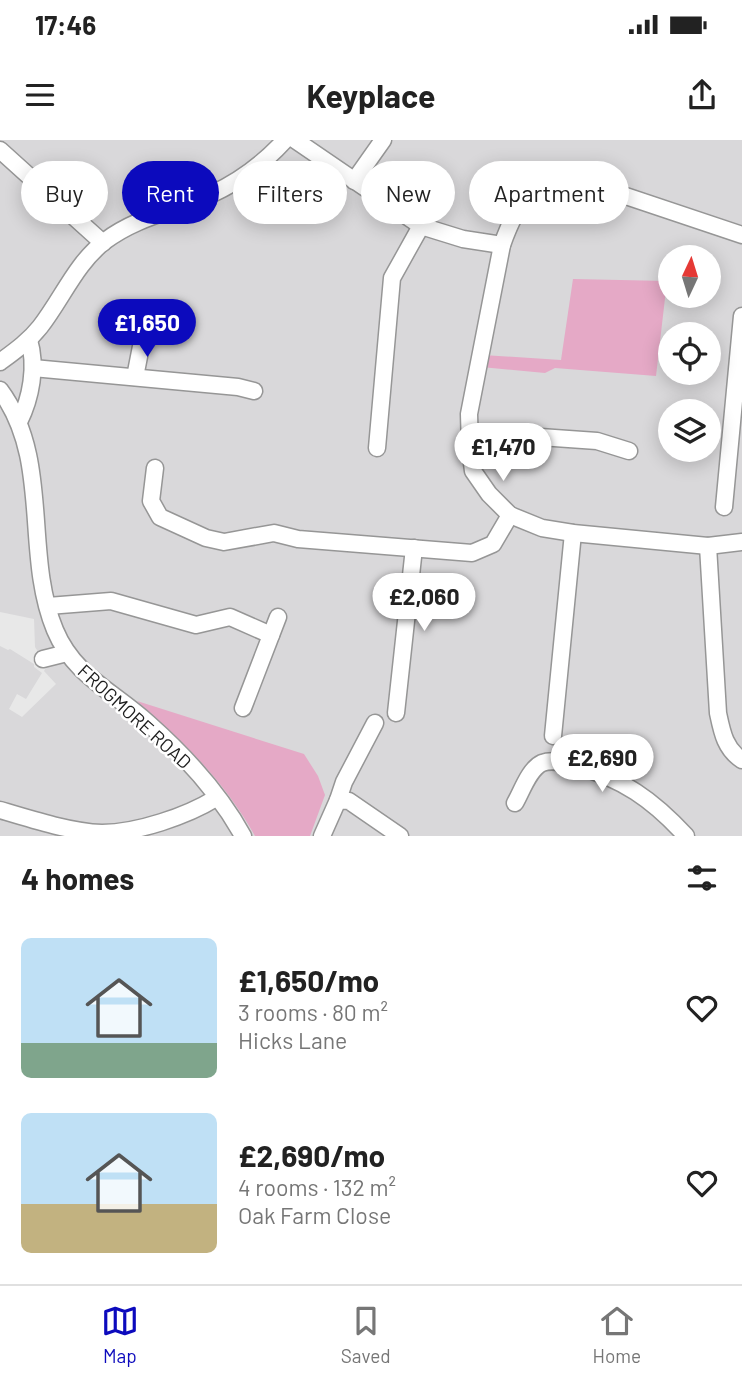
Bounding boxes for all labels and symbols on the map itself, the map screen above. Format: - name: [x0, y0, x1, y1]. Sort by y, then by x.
- north arrow: [658, 245, 721, 308]
- pin: £1,650: [90, 300, 204, 359]
- pin: £1,470: [446, 424, 560, 483]
- pin: £2,060: [367, 574, 481, 633]
- street label: FROGMORE ROAD: [73, 659, 197, 773]
- pin: £2,690: [545, 734, 659, 794]

